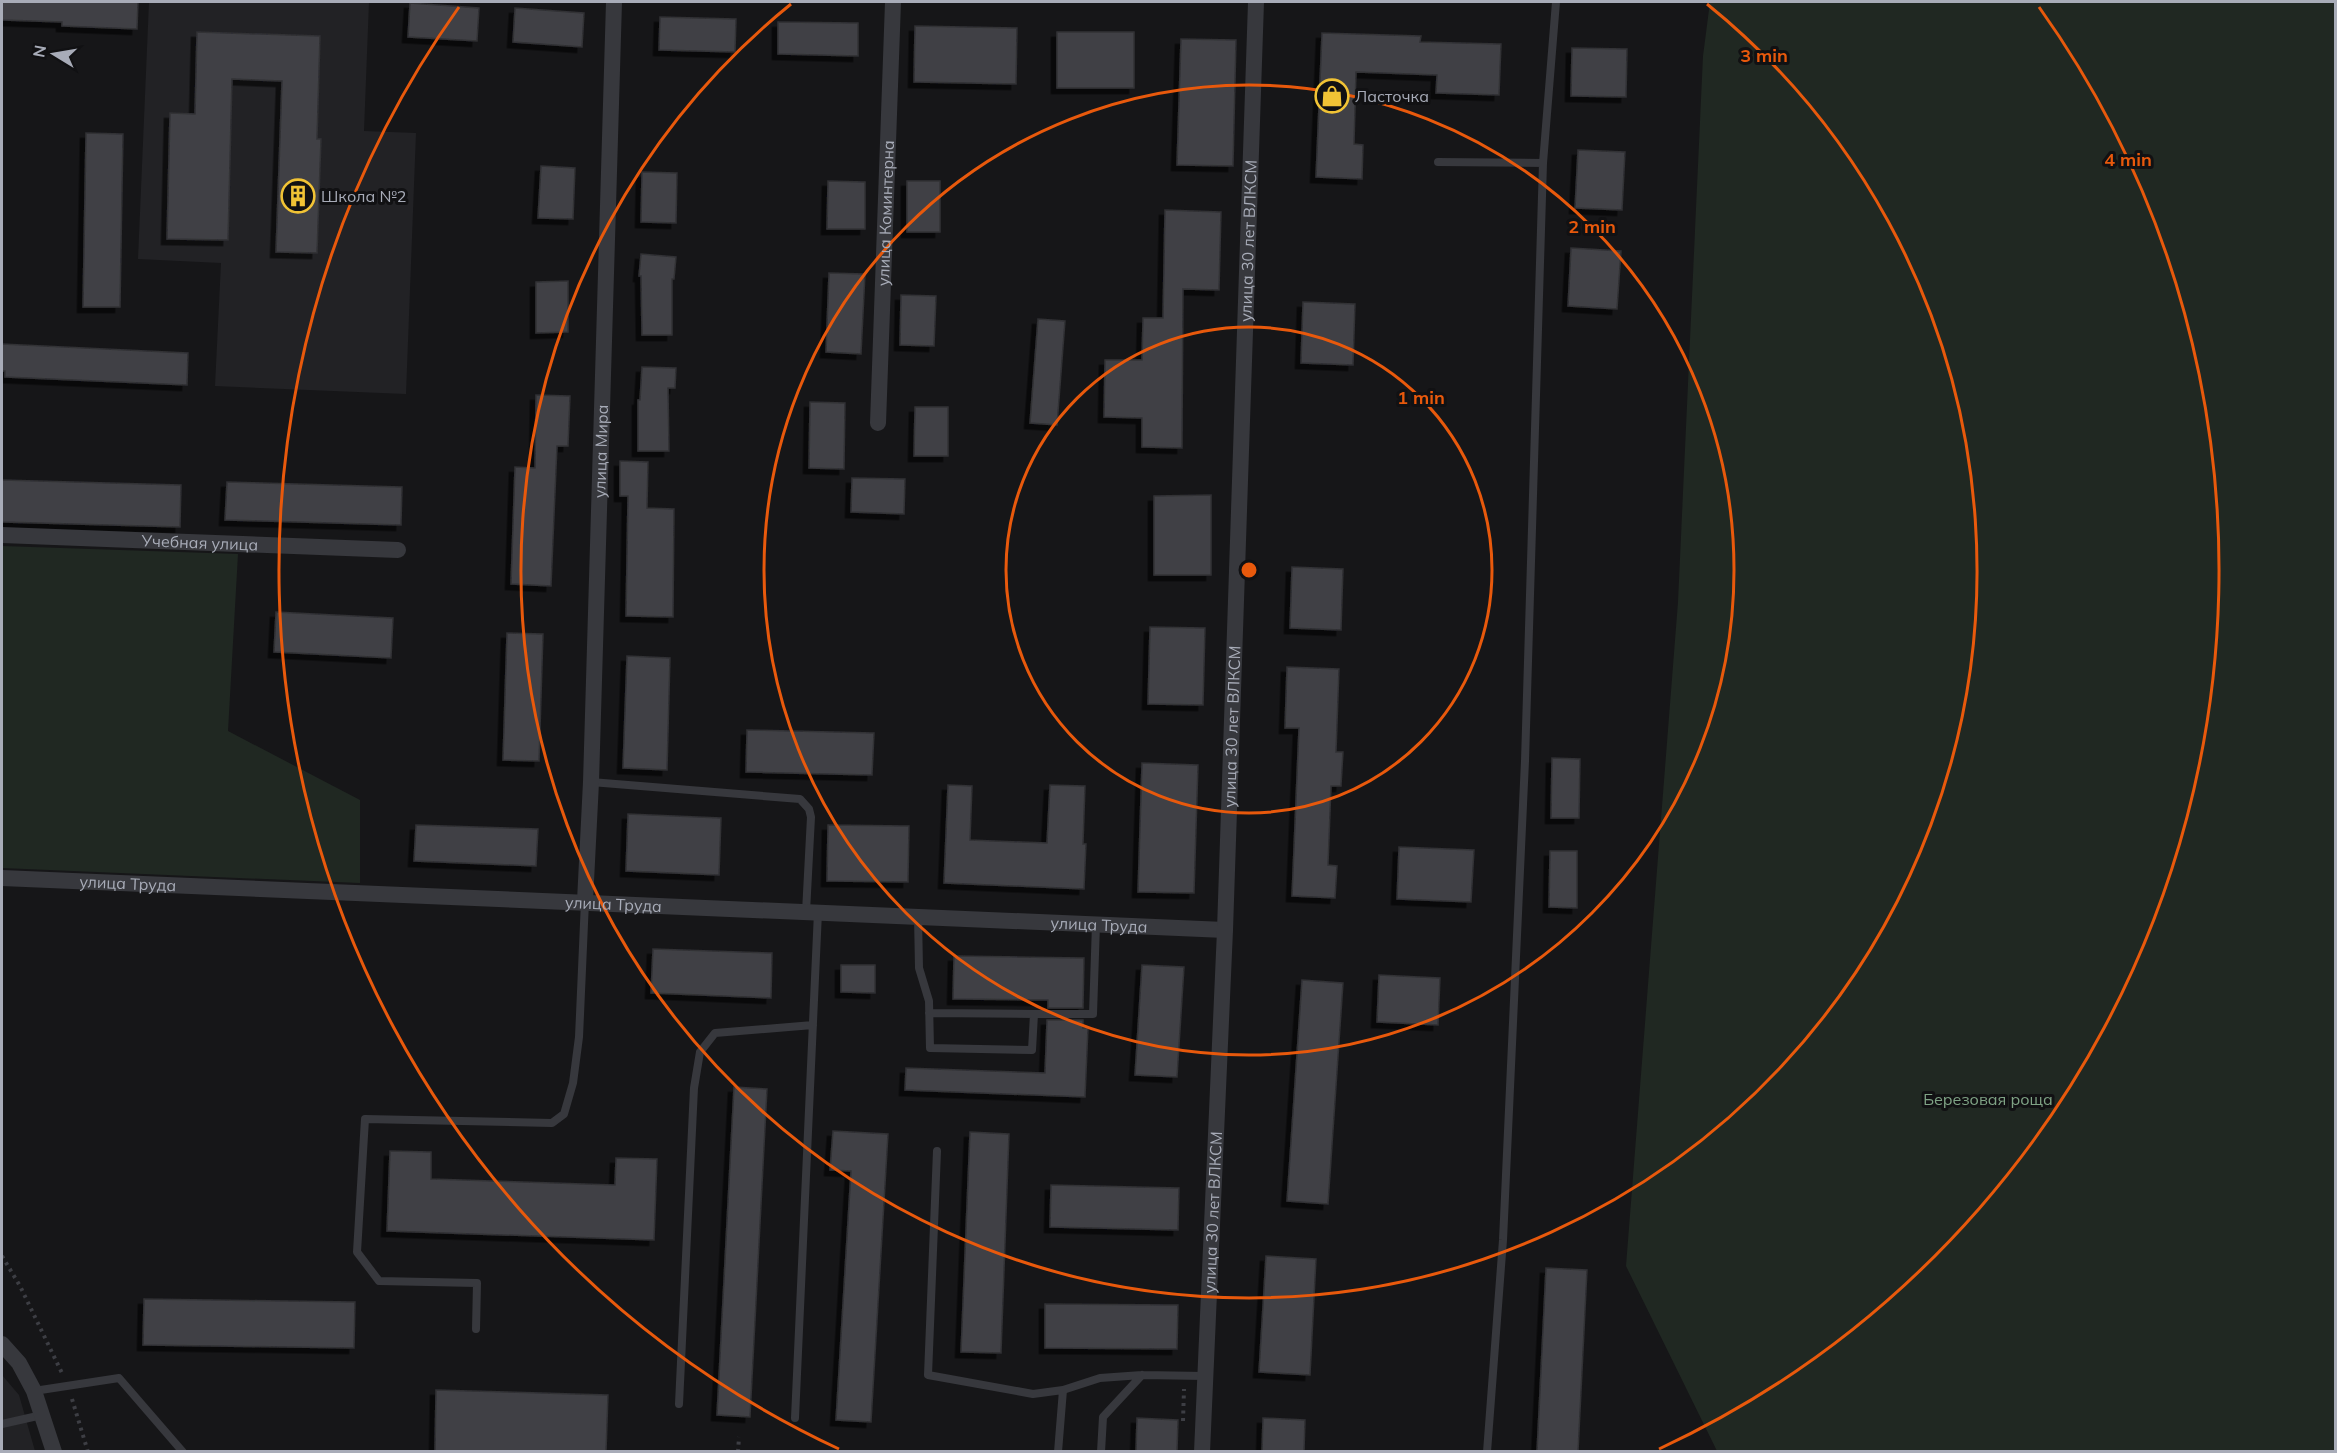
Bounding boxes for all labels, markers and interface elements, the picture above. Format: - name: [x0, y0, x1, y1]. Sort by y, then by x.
- north arrow: [24, 24, 84, 84]
- text: N: [28, 43, 50, 59]
- text: 3 min: [1740, 44, 1788, 67]
- shop icon: Ласточка: [1314, 78, 1350, 114]
- place label: Ласточка: [1355, 86, 1429, 106]
- street label: улица Коминтерна: [873, 140, 898, 286]
- text: 4 min: [2104, 148, 2152, 171]
- street label: улица 30 лет ВЛКСМ: [1235, 160, 1261, 322]
- building icon: Школа №2: [280, 178, 316, 214]
- place label: Школа №2: [321, 186, 406, 206]
- text: 2 min: [1568, 215, 1616, 238]
- text: 1 min: [1397, 386, 1445, 409]
- street label: улица Мира: [589, 404, 612, 498]
- street label: Учебная улица: [140, 530, 259, 555]
- centre of rings: [1239, 560, 1259, 580]
- street label: улица 30 лет ВЛКСМ: [1219, 645, 1244, 808]
- street label: улица Труда: [79, 871, 177, 895]
- street label: улица Труда: [565, 892, 662, 916]
- street label: улица Труда: [1050, 913, 1148, 937]
- park label: Березовая роща: [1923, 1089, 2053, 1109]
- street label: улица 30 лет ВЛКСМ: [1199, 1131, 1226, 1294]

